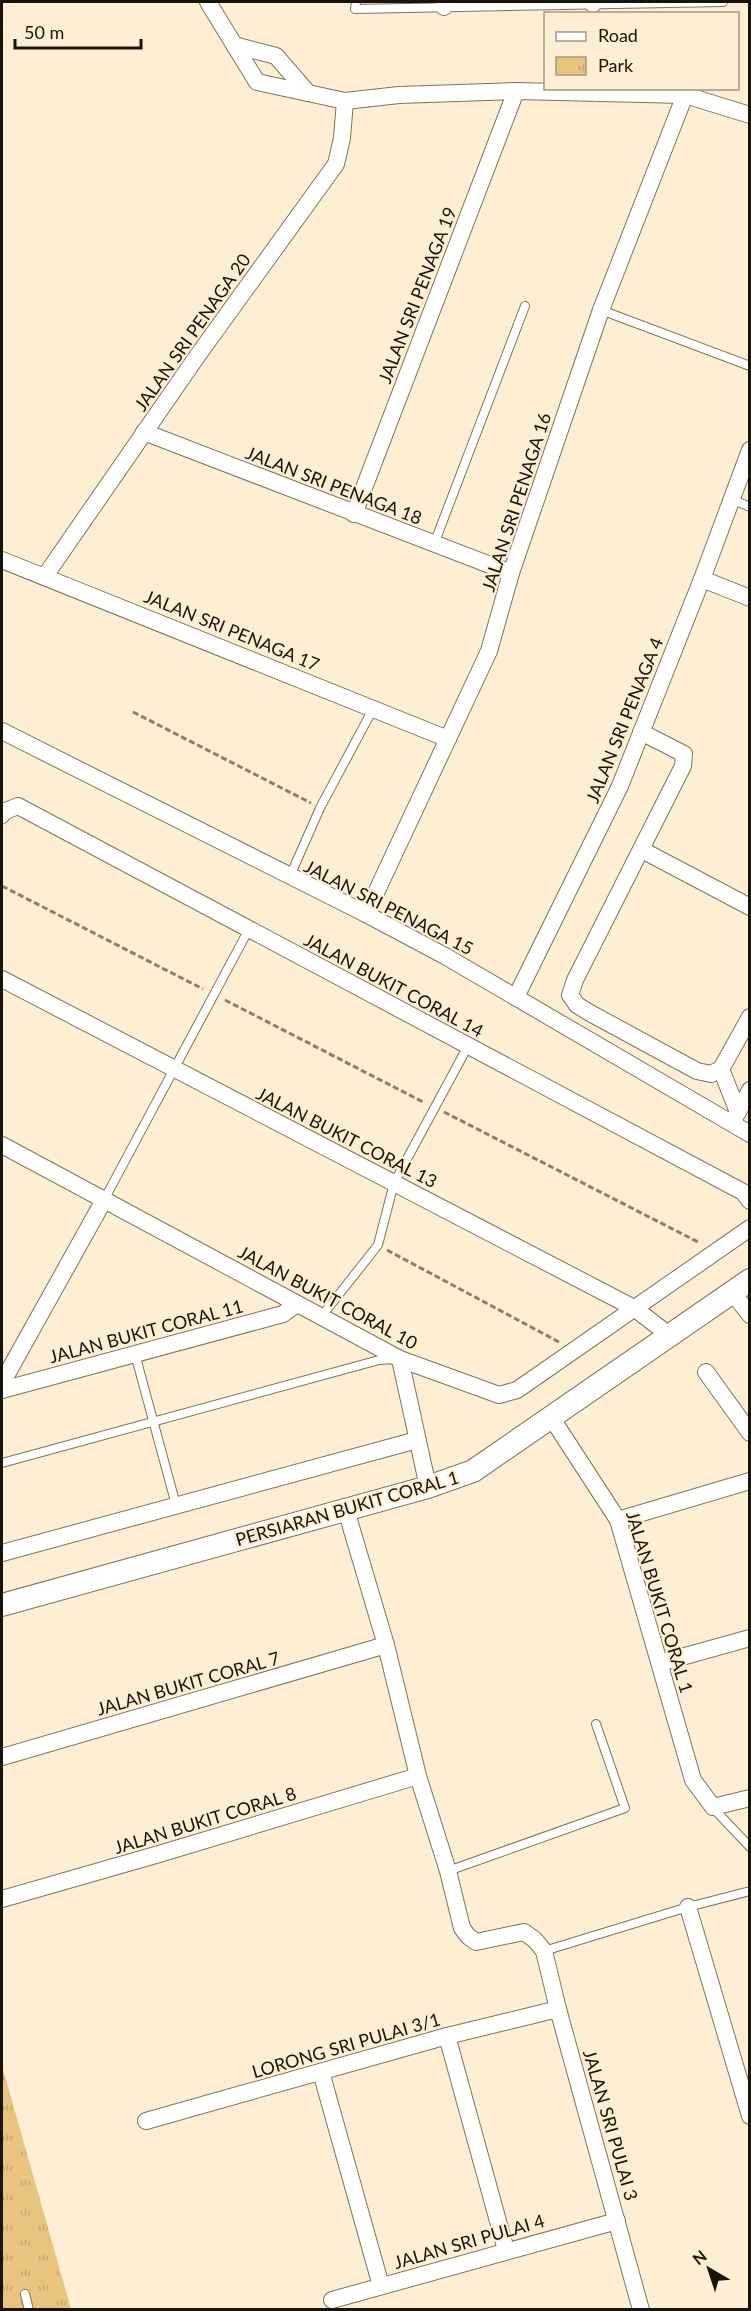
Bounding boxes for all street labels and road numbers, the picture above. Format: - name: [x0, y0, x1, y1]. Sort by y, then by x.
- street label: JALAN SRI PENAGA 19: [373, 204, 461, 386]
- street label: JALAN SRI PENAGA 20: [129, 249, 255, 415]
- street label: JALAN SRI PENAGA 16: [477, 410, 555, 594]
- street label: JALAN SRI PENAGA 18: [243, 441, 425, 529]
- street label: JALAN SRI PENAGA 17: [141, 585, 323, 675]
- street label: JALAN SRI PENAGA 4: [581, 634, 667, 806]
- street label: JALAN SRI PENAGA 15: [301, 855, 477, 959]
- street label: JALAN BUKIT CORAL 14: [301, 928, 487, 1042]
- street label: JALAN BUKIT CORAL 13: [253, 1082, 441, 1192]
- street label: JALAN BUKIT CORAL 10: [235, 1240, 421, 1354]
- street label: JALAN BUKIT CORAL 11: [47, 1295, 245, 1367]
- street label: PERSIARAN BUKIT CORAL 1: [233, 1466, 461, 1550]
- street label: JALAN BUKIT CORAL 1: [622, 1508, 698, 1696]
- street label: JALAN BUKIT CORAL 7: [94, 1646, 282, 1720]
- street label: JALAN BUKIT CORAL 8: [111, 1782, 299, 1858]
- street label: LORONG SRI PULAI 3/1: [249, 2008, 443, 2082]
- street label: JALAN SRI PULAI 3: [579, 2047, 643, 2203]
- street label: JALAN SRI PULAI 4: [391, 2209, 547, 2273]

